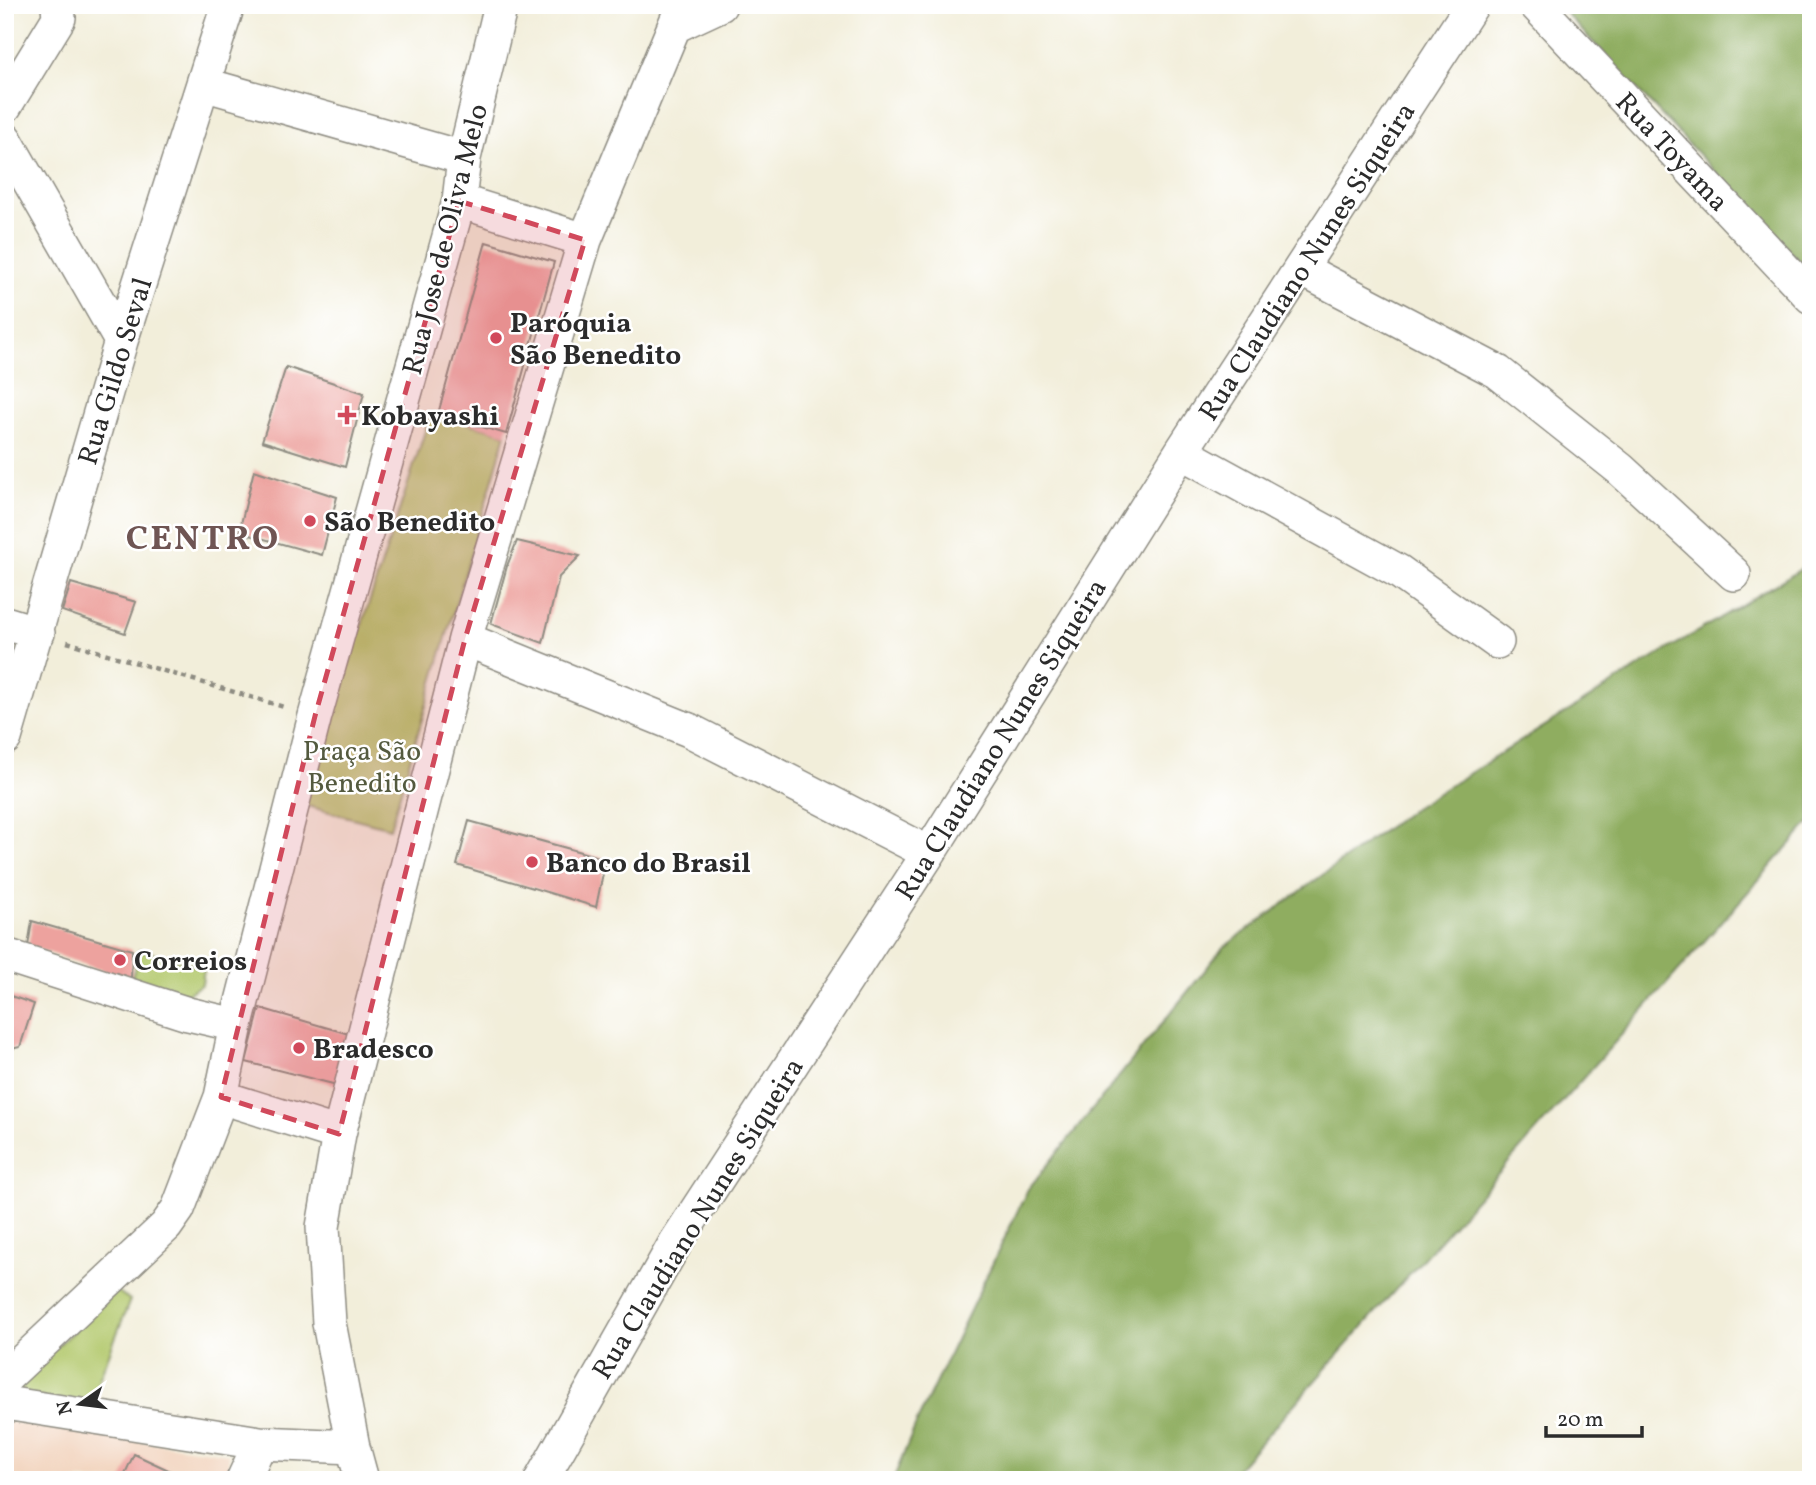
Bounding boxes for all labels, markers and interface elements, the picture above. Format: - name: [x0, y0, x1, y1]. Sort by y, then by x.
- street label: Rua Toyama: [1606, 84, 1737, 221]
- street label: Rua Claudiano Nunes Siqueira: [1190, 95, 1426, 429]
- street label: Rua Jose de Oliva Melo: [394, 100, 499, 379]
- street label: Rua Gildo Seval: [69, 273, 163, 470]
- place label: Paróquia São Benedito: [510, 305, 681, 376]
- marker: Paróquia São Benedito: [488, 330, 504, 346]
- place label: Kobayashi: [361, 398, 499, 437]
- marker: Kobayashi: [339, 407, 355, 423]
- place label: São Benedito: [324, 504, 495, 543]
- marker: São Benedito: [302, 513, 318, 529]
- district label: CENTRO: [126, 516, 280, 564]
- street label: Rua Claudiano Nunes Siqueira: [887, 572, 1117, 909]
- park label: Praça São Benedito: [303, 733, 421, 804]
- place label: Banco do Brasil: [546, 845, 751, 884]
- marker: Banco do Brasil: [524, 854, 540, 870]
- place label: Correios: [134, 943, 247, 982]
- marker: Correios: [112, 952, 128, 968]
- place label: Bradesco: [313, 1031, 434, 1070]
- marker: Bradesco: [291, 1040, 307, 1056]
- street label: Rua Claudiano Nunes Siqueira: [584, 1051, 814, 1388]
- north arrow: [46, 1370, 116, 1440]
- scale bar: [1546, 1394, 1643, 1438]
- text: N: [51, 1398, 80, 1417]
- text: 20 m: [1557, 1406, 1603, 1435]

